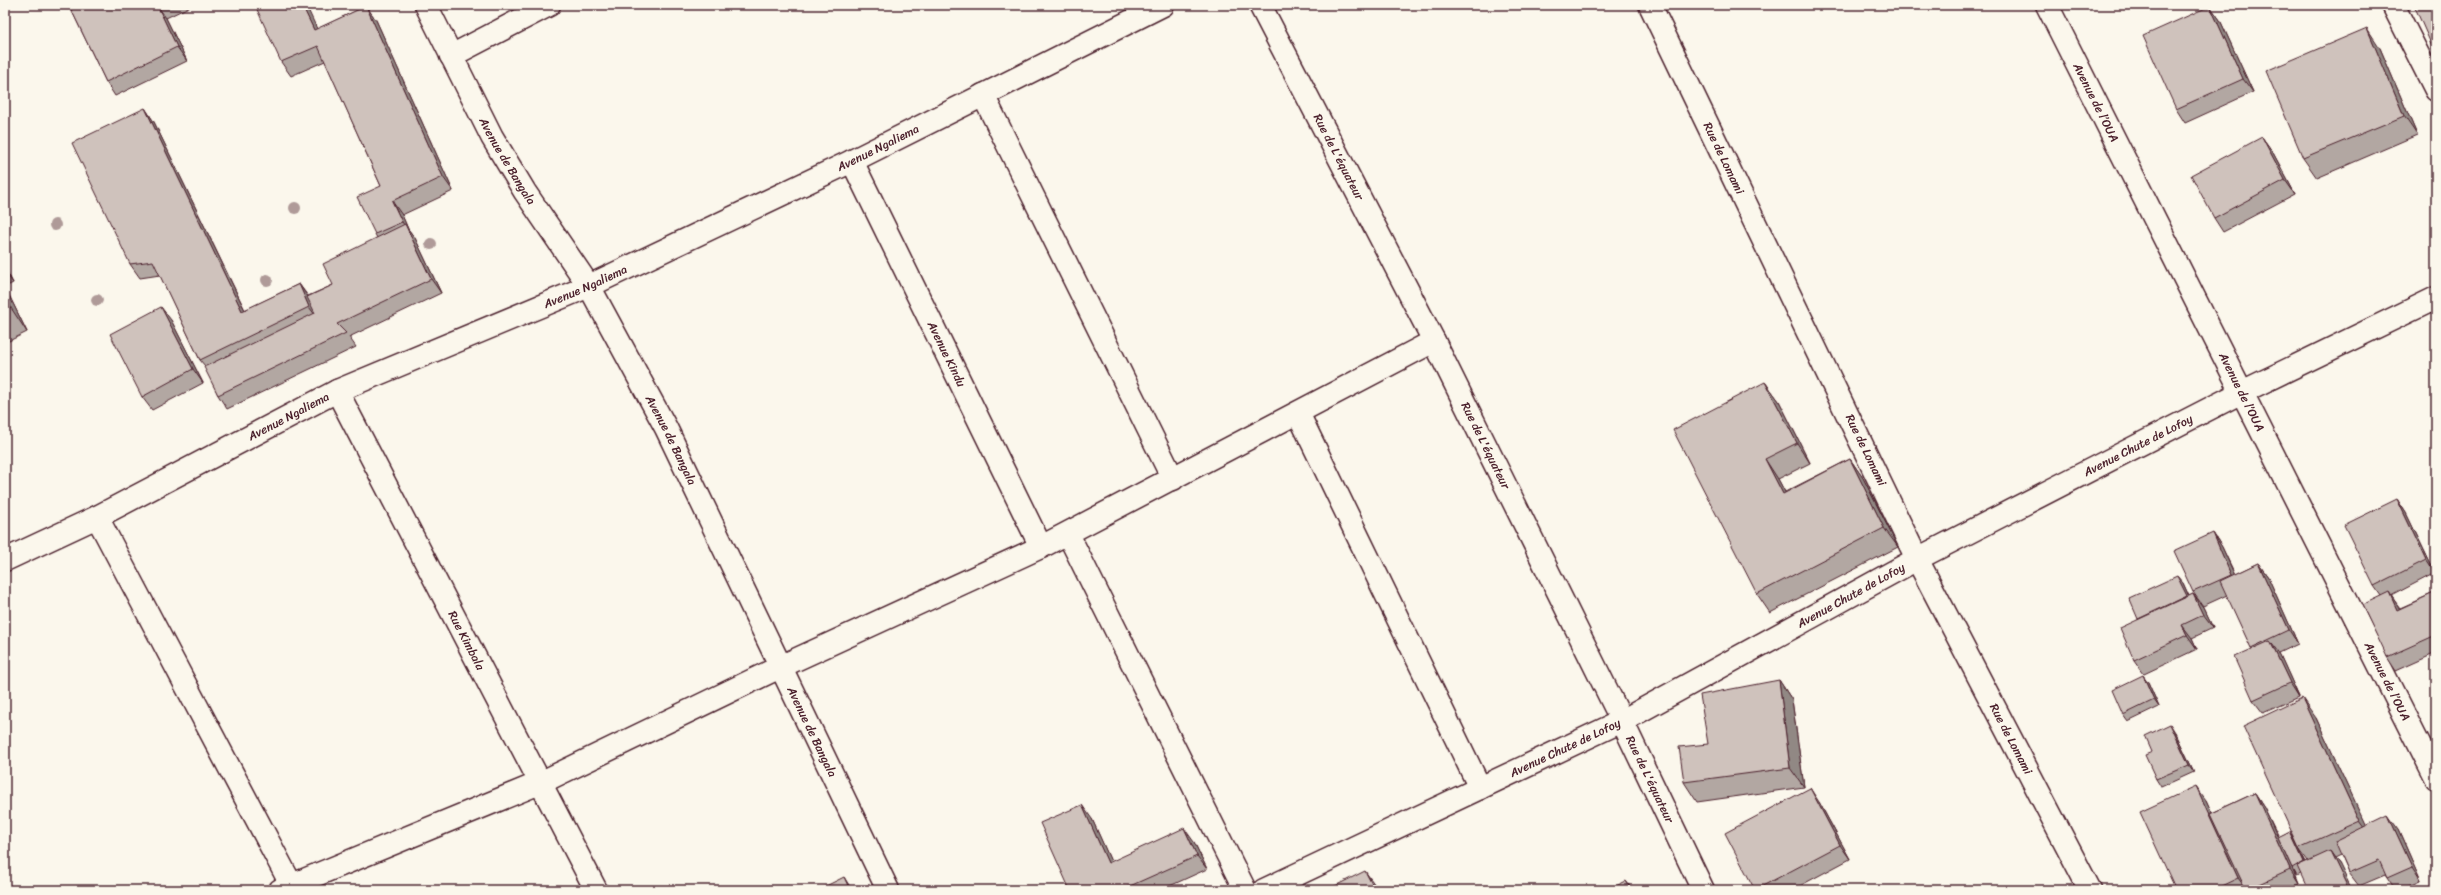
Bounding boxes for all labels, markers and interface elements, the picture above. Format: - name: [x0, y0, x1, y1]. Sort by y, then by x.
- street label: Avenue de l’OUA: [2066, 58, 2125, 146]
- street label: Rue de L'équateur: [1307, 110, 1371, 205]
- street label: Avenue de Bangala: [472, 112, 542, 209]
- street label: Avenue Ngaliema: [832, 118, 923, 178]
- street label: Rue de Lomami: [1697, 118, 1751, 199]
- street label: Avenue Ngaliema: [539, 258, 631, 315]
- street label: Avenue Kindu: [921, 316, 972, 391]
- street label: Avenue de l’OUA: [2212, 347, 2271, 435]
- street label: Avenue Ngaliema: [243, 386, 333, 447]
- street label: Avenue de Bangala: [639, 390, 703, 489]
- street label: Rue de L'équateur: [1455, 398, 1517, 494]
- street label: Avenue Chute de Lofoy: [2078, 408, 2197, 483]
- street label: Rue de Lomami: [1839, 410, 1893, 490]
- street label: Avenue Chute de Lofoy: [1792, 556, 1910, 634]
- street label: Rue Kimbala: [442, 607, 492, 675]
- street label: Avenue de l’OUA: [2358, 637, 2417, 725]
- street label: Avenue de Bangala: [780, 682, 843, 781]
- street label: Rue de Lomami: [1983, 699, 2039, 779]
- street label: Avenue Chute de Lofoy: [1505, 712, 1625, 784]
- street label: Rue de L'équateur: [1620, 732, 1681, 828]

